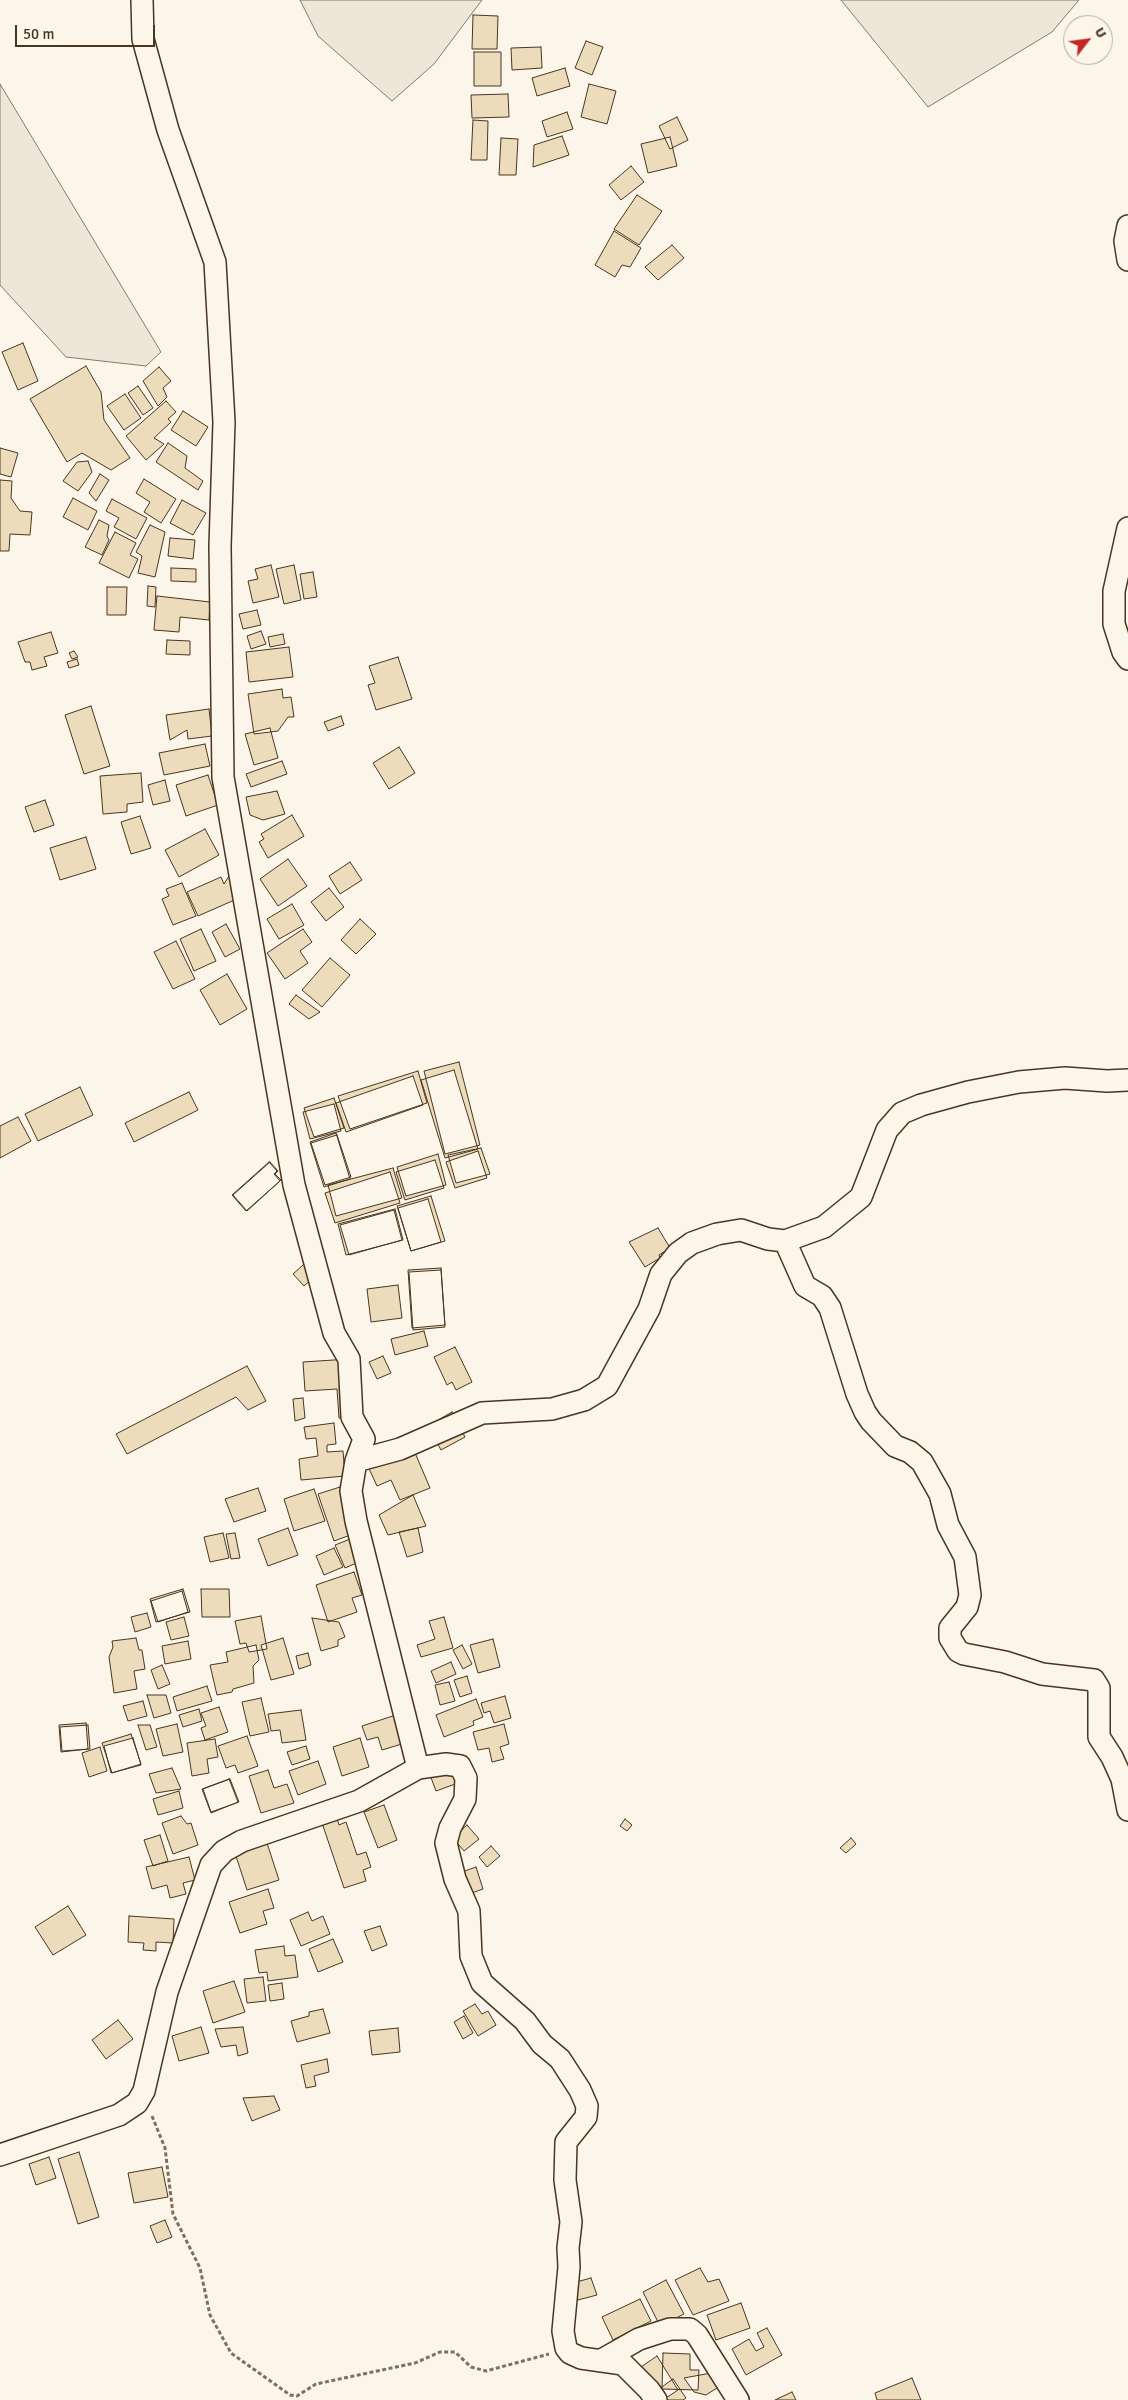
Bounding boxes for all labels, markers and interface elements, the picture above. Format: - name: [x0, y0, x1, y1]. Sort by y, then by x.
- scale bar: [18, 15, 158, 47]
- north arrow: [1063, 15, 1113, 65]
- text: U: [1091, 24, 1110, 41]
- text: 50 m: [23, 25, 54, 43]

